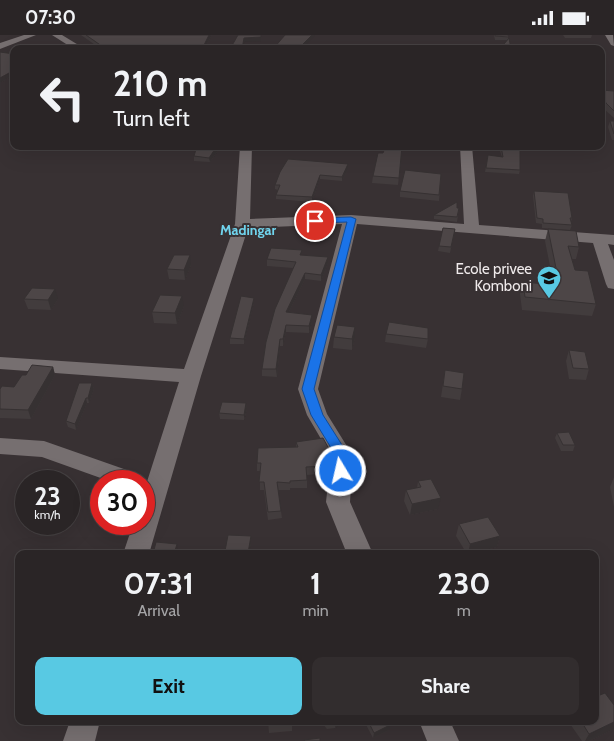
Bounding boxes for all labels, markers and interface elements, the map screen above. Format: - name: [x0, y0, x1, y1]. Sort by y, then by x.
- text: 07:30: [25, 6, 76, 29]
- text: 210 m: [113, 62, 207, 105]
- icon: left: [30, 65, 95, 130]
- text: Turn left: [113, 105, 190, 132]
- pin: [294, 200, 336, 242]
- icon: arrive: [301, 207, 329, 235]
- district label: Madingar: [220, 221, 276, 239]
- place label: Ecole privee Komboni: [456, 260, 532, 295]
- school or university icon: Ecole privee Komboni: [536, 265, 562, 299]
- position arrow: [314, 444, 366, 496]
- speed limit sign: 30: [90, 470, 155, 535]
- text: 23: [34, 481, 61, 511]
- text: km/h: [34, 507, 61, 522]
- text: 07:31: [124, 565, 194, 602]
- text: 1: [310, 565, 321, 602]
- text: 230: [437, 565, 491, 602]
- text: Arrival: [137, 601, 180, 620]
- text: min: [302, 601, 329, 620]
- text: m: [457, 601, 471, 620]
- button: Exit: [35, 657, 302, 715]
- button: Share: [312, 657, 579, 715]

